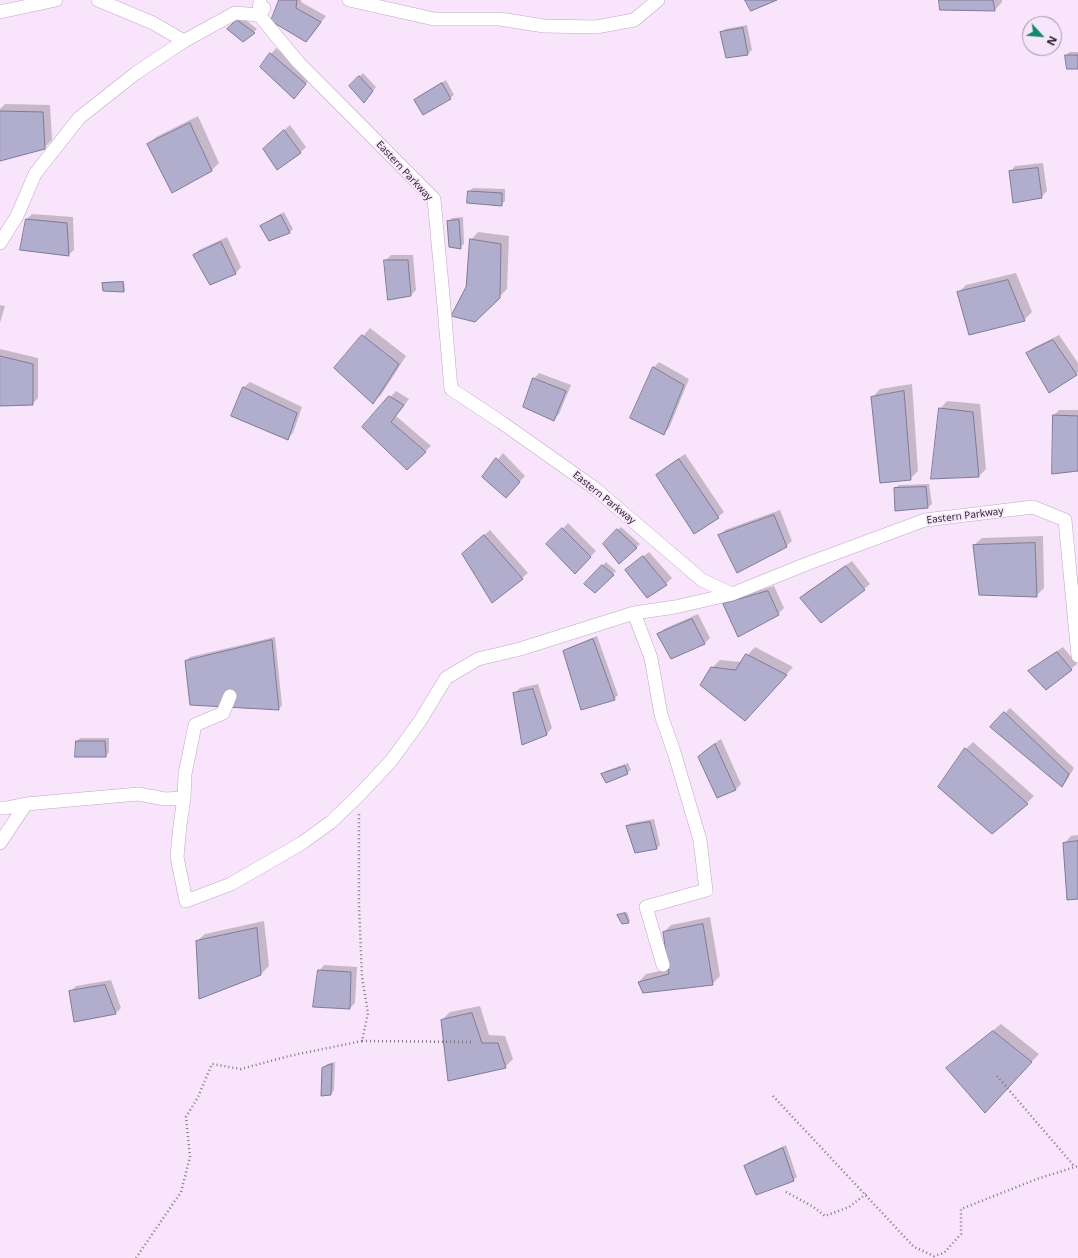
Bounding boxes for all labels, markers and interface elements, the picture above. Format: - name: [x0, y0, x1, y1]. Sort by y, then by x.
- north arrow: [1022, 16, 1062, 56]
- text: N: [1044, 34, 1061, 48]
- street label: Eastern Parkway: [373, 139, 435, 203]
- street label: Eastern Parkway: [570, 469, 638, 527]
- street label: Eastern Parkway: [926, 505, 1004, 527]

